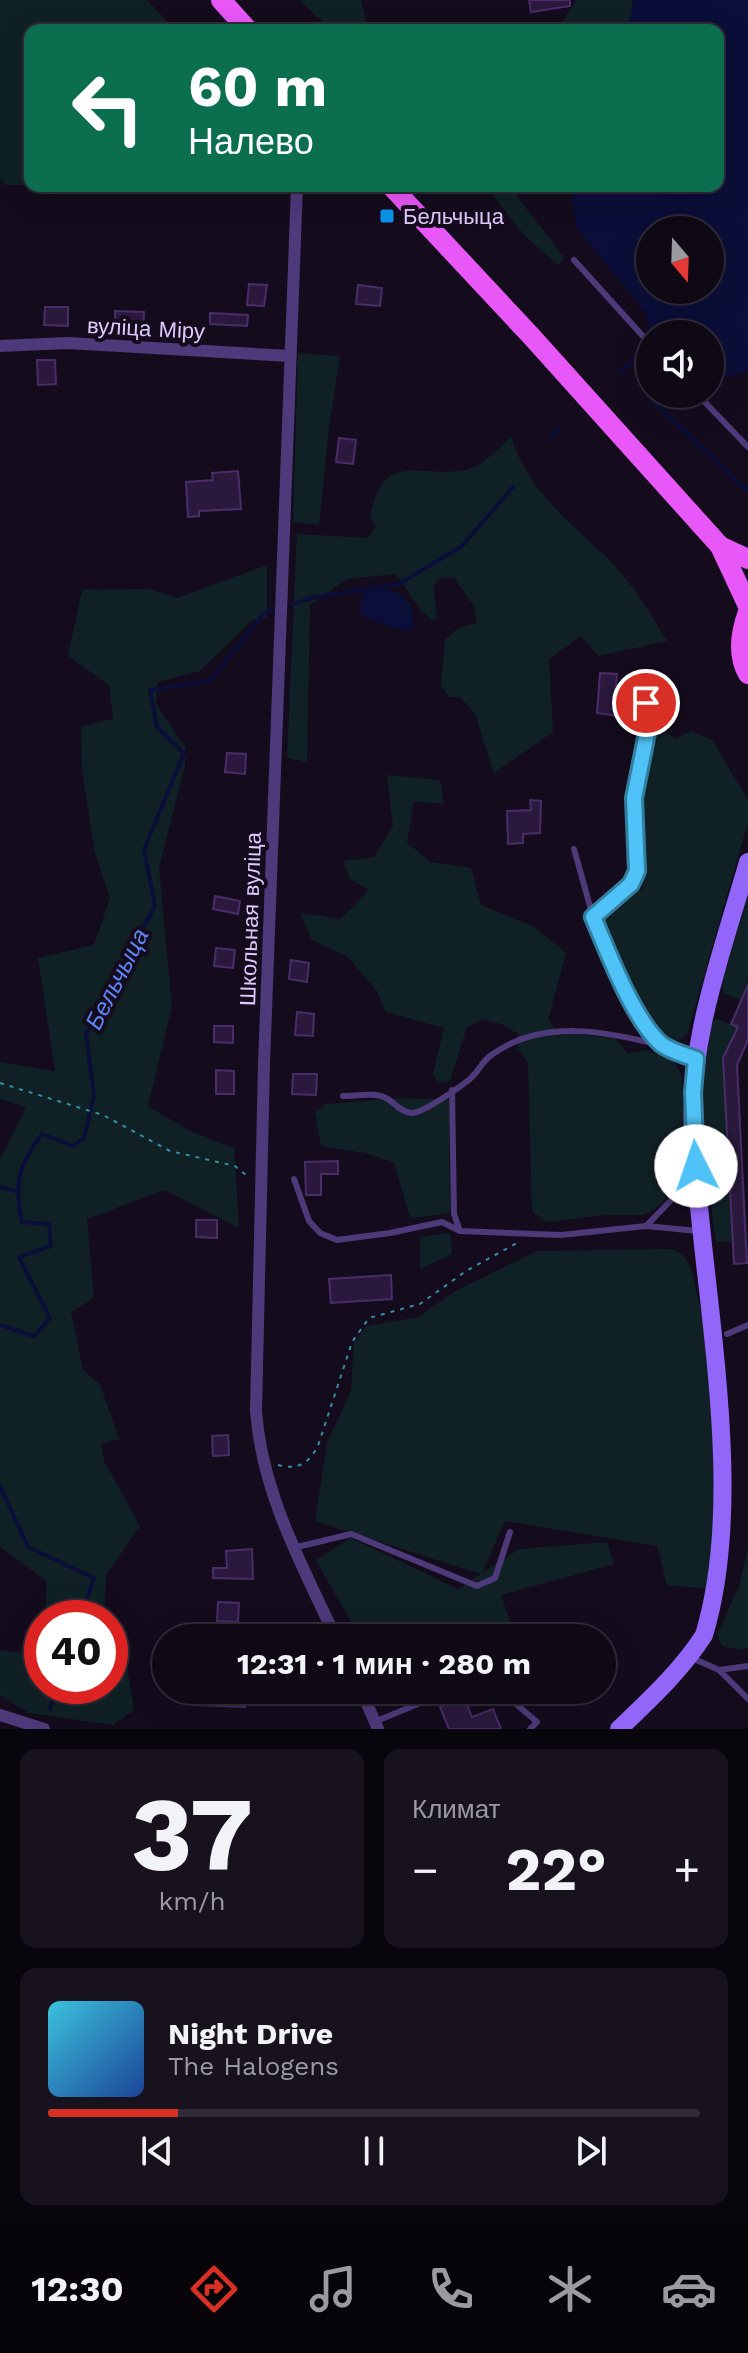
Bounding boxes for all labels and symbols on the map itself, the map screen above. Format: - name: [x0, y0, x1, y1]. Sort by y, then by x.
- place label: Бельчыца: [403, 204, 505, 229]
- marker: Бельчыца: [378, 207, 396, 225]
- north arrow: [636, 216, 724, 304]
- street label: вуліца Міру: [86, 313, 206, 344]
- pin: [612, 669, 680, 737]
- street label: Школьная вуліца: [235, 831, 266, 1006]
- water label: Бельчыца: [80, 924, 154, 1034]
- position arrow: [654, 1124, 738, 1208]
- speed limit sign: 40: [24, 1600, 128, 1704]

